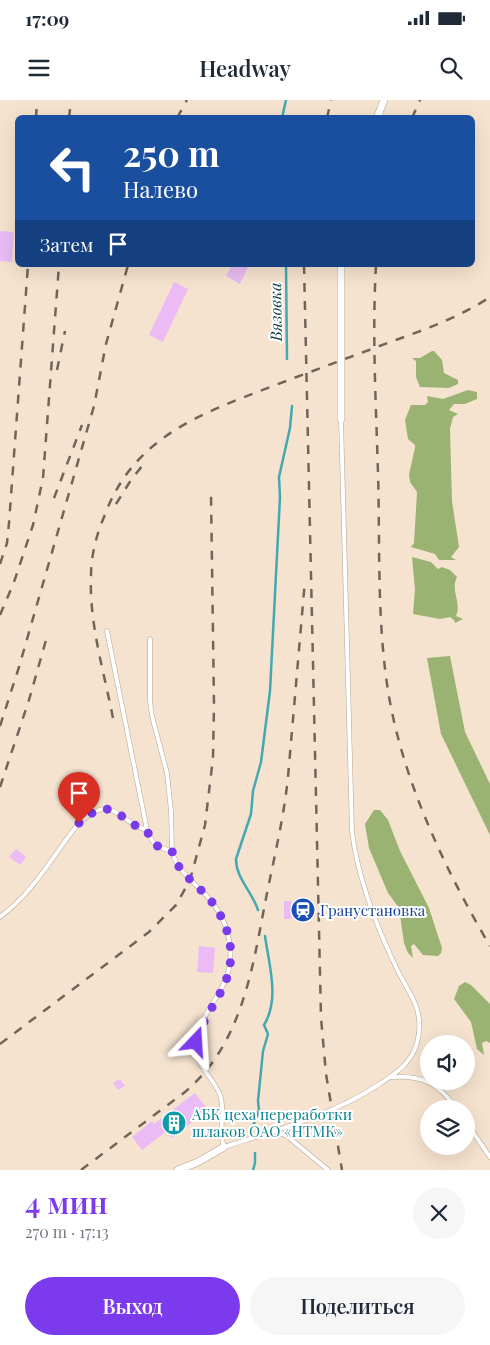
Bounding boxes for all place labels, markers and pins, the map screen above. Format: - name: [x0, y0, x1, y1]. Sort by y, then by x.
- pin: [58, 772, 100, 823]
- station icon: Гранустановка: [290, 897, 316, 923]
- place label: Гранустановка: [320, 900, 426, 920]
- place label: АБК цеха переработки шлаков ОАО «НТМК»: [191, 1104, 352, 1141]
- building icon: АБК цеха переработки шлаков ОАО «НТМК»: [161, 1110, 187, 1136]

